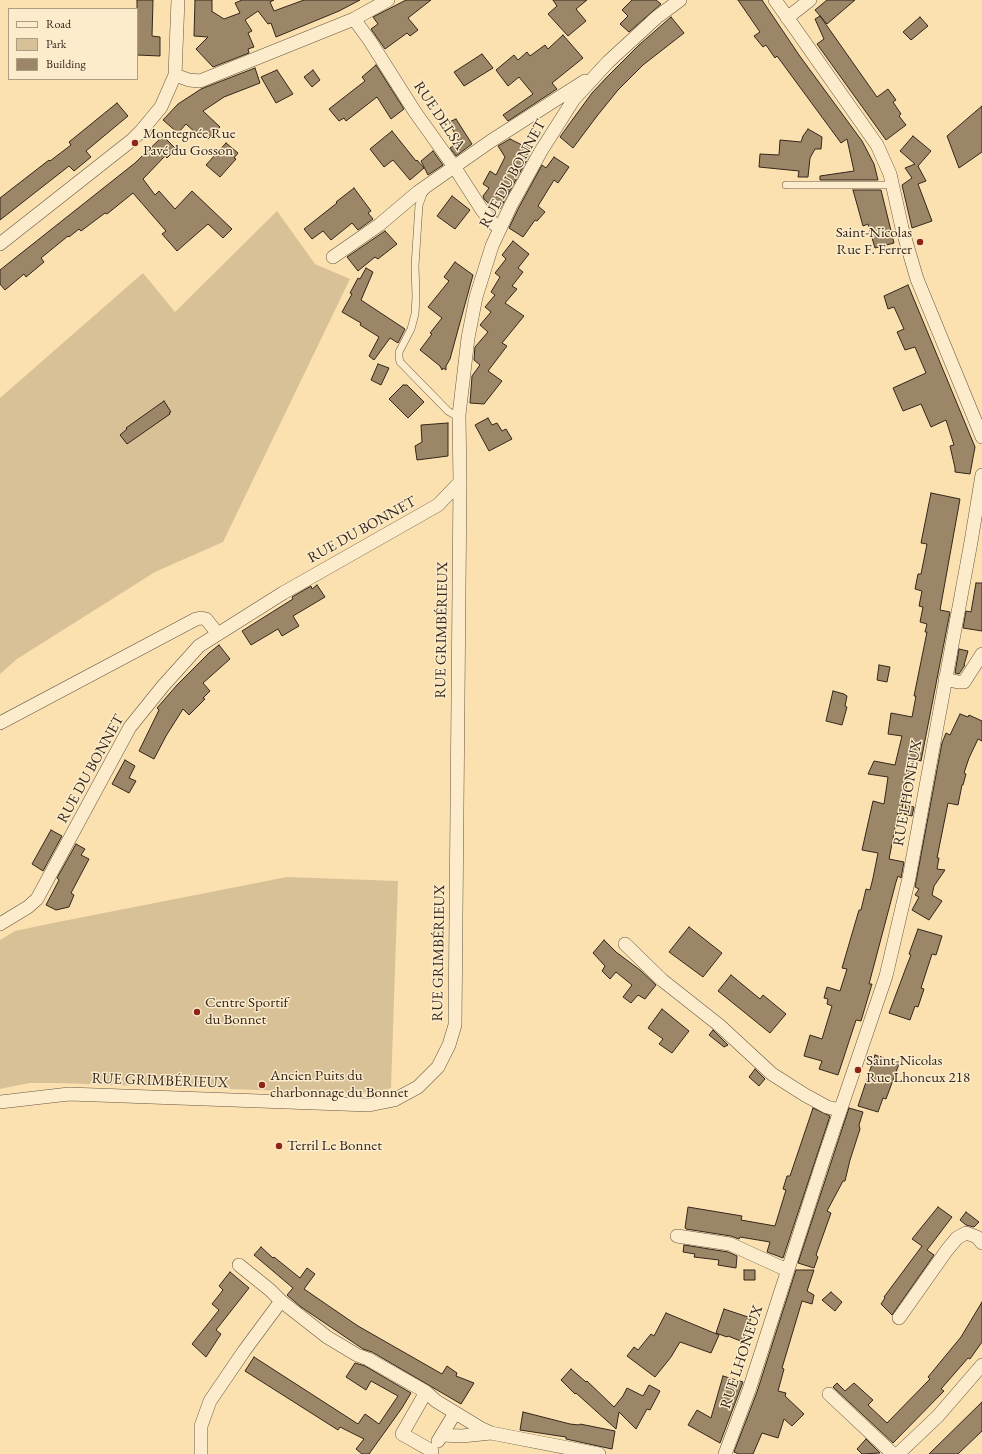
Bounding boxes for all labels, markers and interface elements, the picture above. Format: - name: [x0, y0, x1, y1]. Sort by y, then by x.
- legend: [8, 8, 138, 80]
- text: Road: [46, 16, 71, 32]
- text: Park: [46, 36, 66, 52]
- text: Building: [46, 56, 86, 72]
- street label: RUE DELSA: [409, 78, 469, 154]
- street label: RUE DU BONNET: [476, 117, 550, 231]
- place label: Montegnée Rue Pavé du Gosson: [143, 125, 236, 160]
- marker: Montegnée Rue Pavé du Gosson: [130, 138, 140, 148]
- place label: Saint-Nicolas Rue F. Ferrer: [836, 224, 912, 259]
- marker: Saint-Nicolas Rue F. Ferrer: [915, 237, 925, 247]
- street label: RUE DU BONNET: [305, 493, 419, 567]
- street label: RUE GRIMBÉRIEUX: [432, 562, 452, 698]
- street label: RUE DU BONNET: [54, 712, 128, 826]
- street label: RUE LHONEUX: [890, 738, 926, 848]
- street label: RUE GRIMBÉRIEUX: [429, 885, 449, 1021]
- place label: Centre Sportif du Bonnet: [205, 994, 288, 1029]
- marker: Centre Sportif du Bonnet: [192, 1007, 202, 1017]
- place label: Saint-Nicolas Rue Lhoneux 218: [866, 1052, 970, 1087]
- marker: Saint-Nicolas Rue Lhoneux 218: [853, 1065, 863, 1075]
- place label: Ancien Puits du charbonnage du Bonnet: [270, 1067, 408, 1102]
- street label: RUE GRIMBÉRIEUX: [91, 1070, 229, 1092]
- marker: Ancien Puits du charbonnage du Bonnet: [257, 1080, 267, 1090]
- place label: Terril Le Bonnet: [287, 1137, 382, 1155]
- marker: Terril Le Bonnet: [274, 1141, 284, 1151]
- street label: RUE LHONEUX: [717, 1303, 767, 1411]

